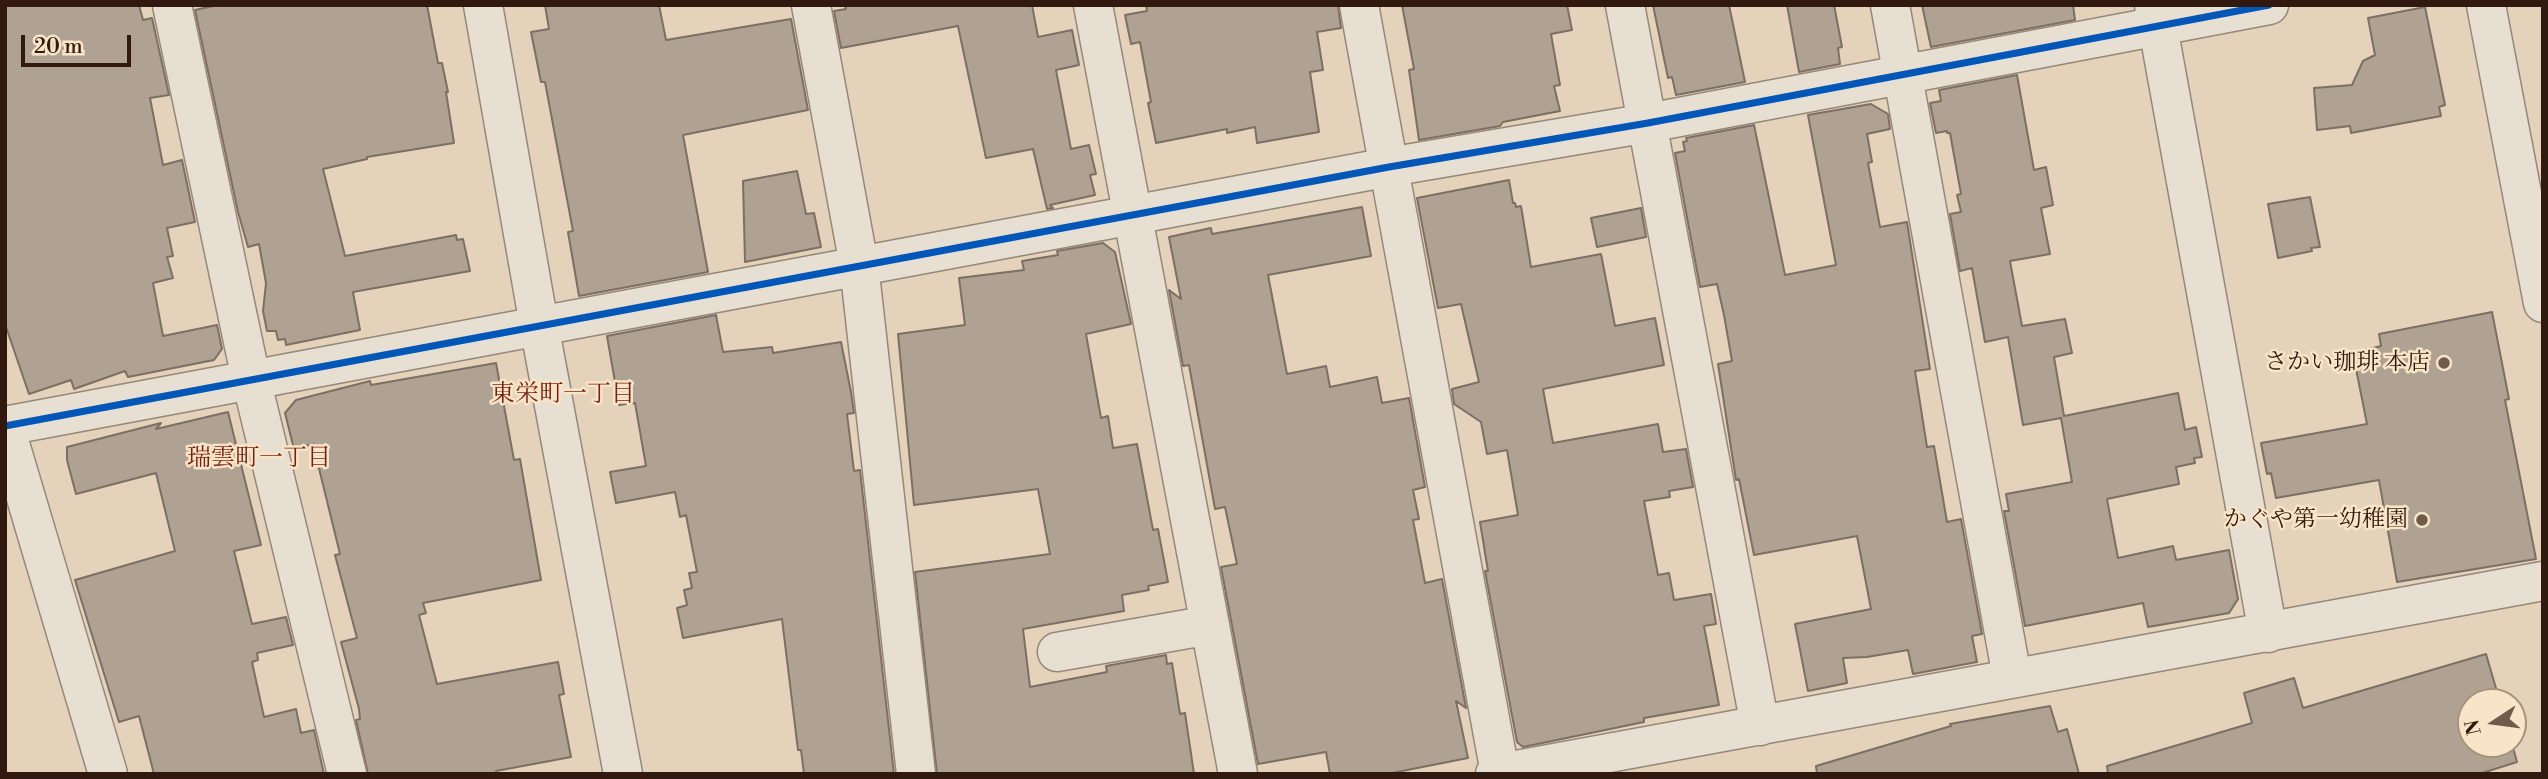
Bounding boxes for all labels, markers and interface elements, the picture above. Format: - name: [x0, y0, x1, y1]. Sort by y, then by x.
- scale bar: [24, 21, 135, 65]
- text: 20 m: [34, 34, 83, 60]
- place label: さかい珈琲 本店: [2264, 349, 2430, 377]
- marker: さかい珈琲 本店: [2436, 355, 2452, 371]
- district label: 東栄町一丁目: [491, 381, 635, 409]
- district label: 瑞雲町一丁目: [187, 445, 331, 473]
- place label: かぐや第一幼稚園: [2224, 506, 2408, 534]
- marker: かぐや第一幼稚園: [2414, 512, 2430, 528]
- north arrow: [2457, 688, 2527, 758]
- text: N: [2460, 717, 2487, 737]

